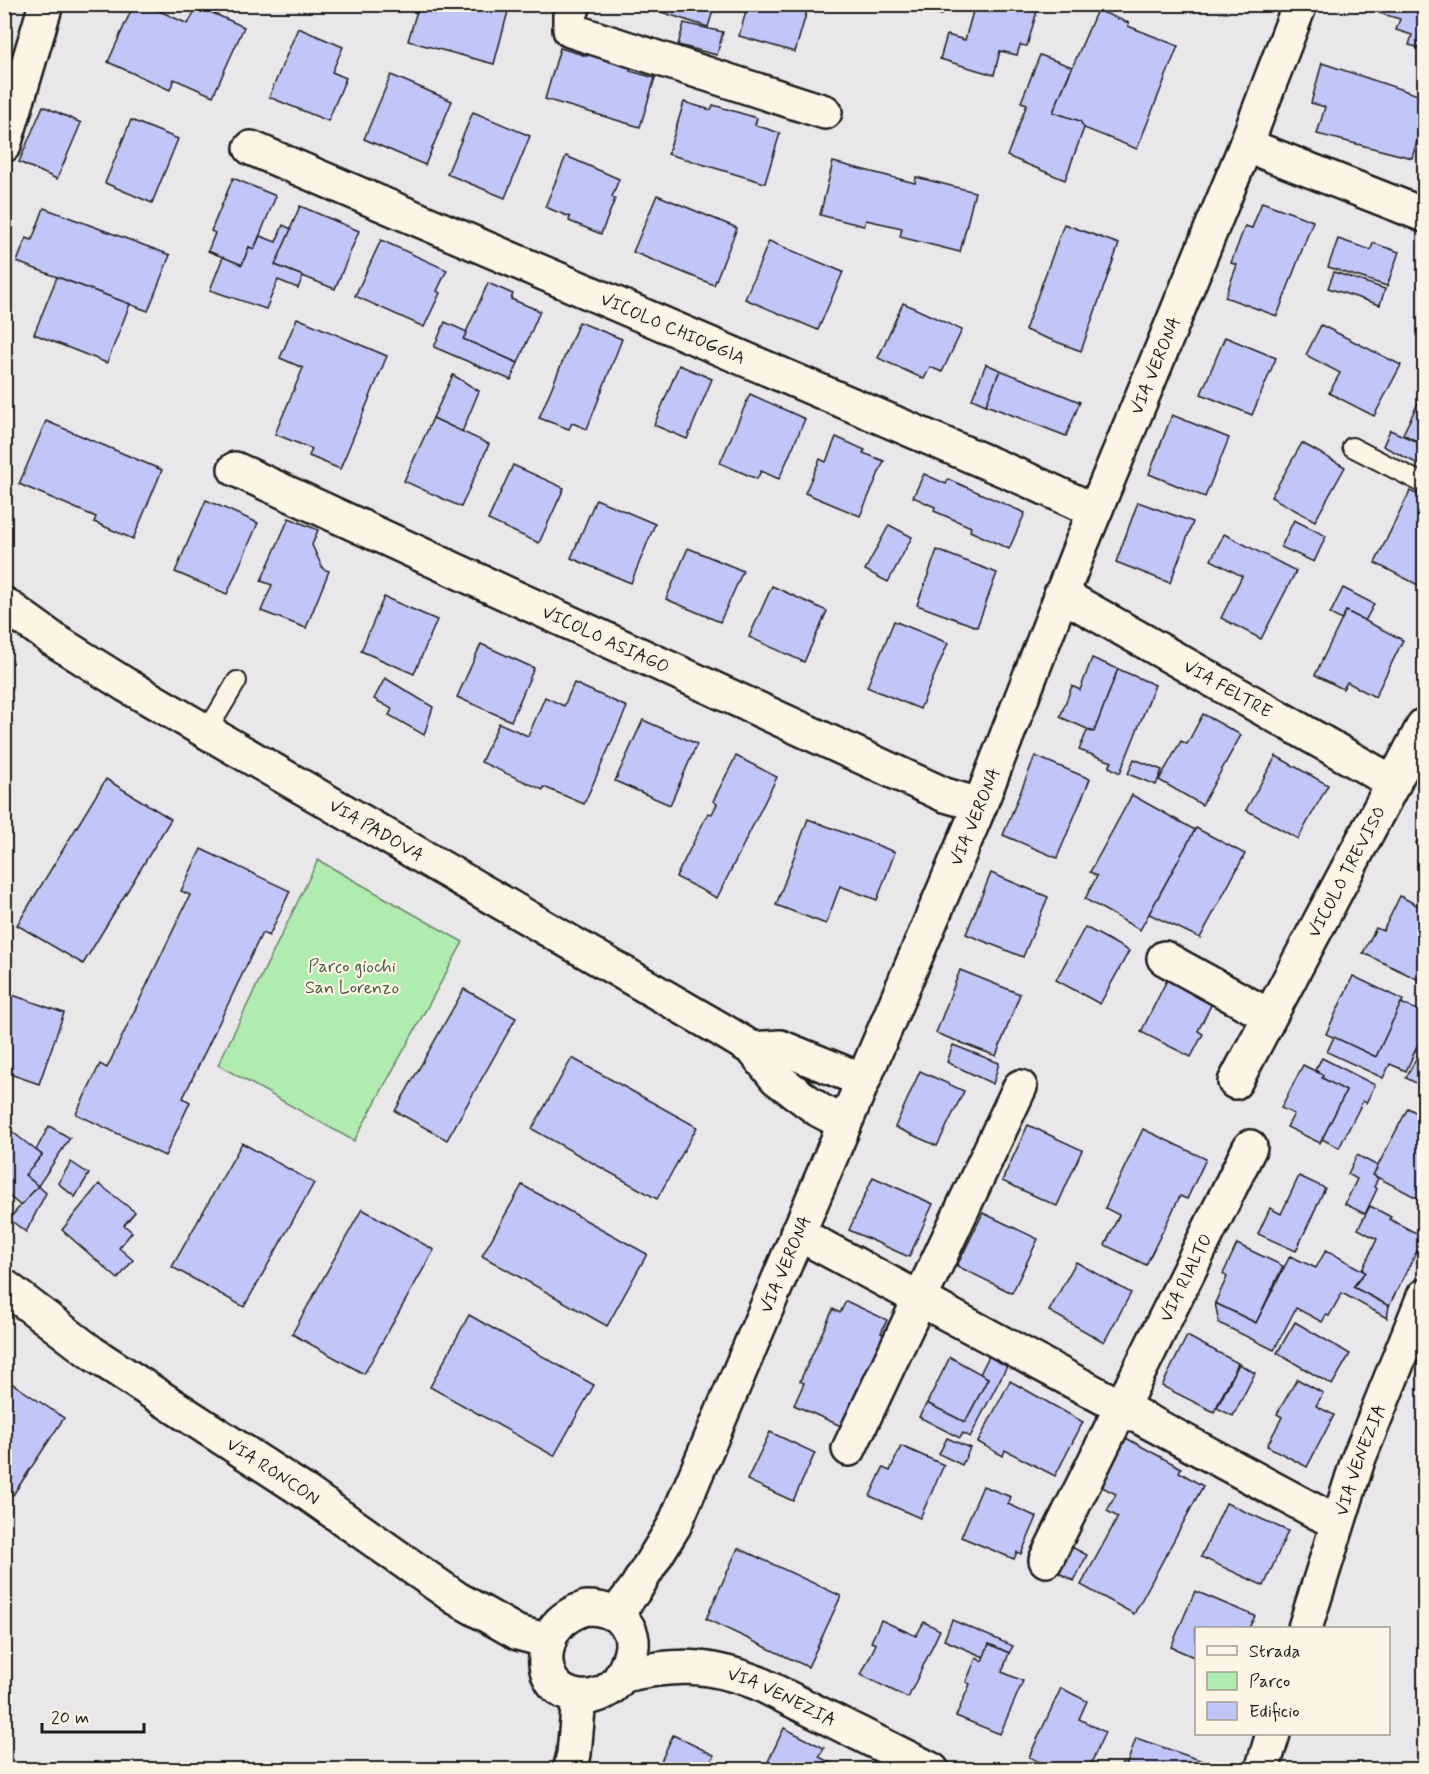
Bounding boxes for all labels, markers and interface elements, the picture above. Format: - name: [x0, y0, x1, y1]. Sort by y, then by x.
- street label: VICOLO CHIOGGIA: [597, 288, 749, 371]
- street label: VIA VERONA: [1125, 313, 1187, 418]
- street label: VICOLO ASIAGO: [538, 601, 673, 680]
- street label: VIA FELTRE: [1179, 655, 1276, 724]
- street label: VIA VERONA: [945, 765, 1006, 870]
- street label: VIA PADOVA: [324, 794, 428, 868]
- street label: VICOLO TREVISO: [1303, 802, 1392, 942]
- park label: Parco giochi San Lorenzo: [305, 955, 399, 1000]
- street label: VIA VERONA: [755, 1212, 817, 1317]
- street label: VIA RIALTO: [1154, 1230, 1218, 1326]
- street label: VIA VENEZIA: [1330, 1401, 1392, 1519]
- street label: VIA RONCON: [222, 1433, 324, 1511]
- legend: [1195, 1627, 1390, 1735]
- text: Strada: [1249, 1640, 1300, 1664]
- street label: VIA VENEZIA: [725, 1662, 840, 1733]
- text: Parco: [1249, 1670, 1290, 1694]
- scale bar: [42, 1696, 144, 1734]
- text: Edificio: [1249, 1700, 1300, 1724]
- text: 20 m: [51, 1706, 89, 1730]

